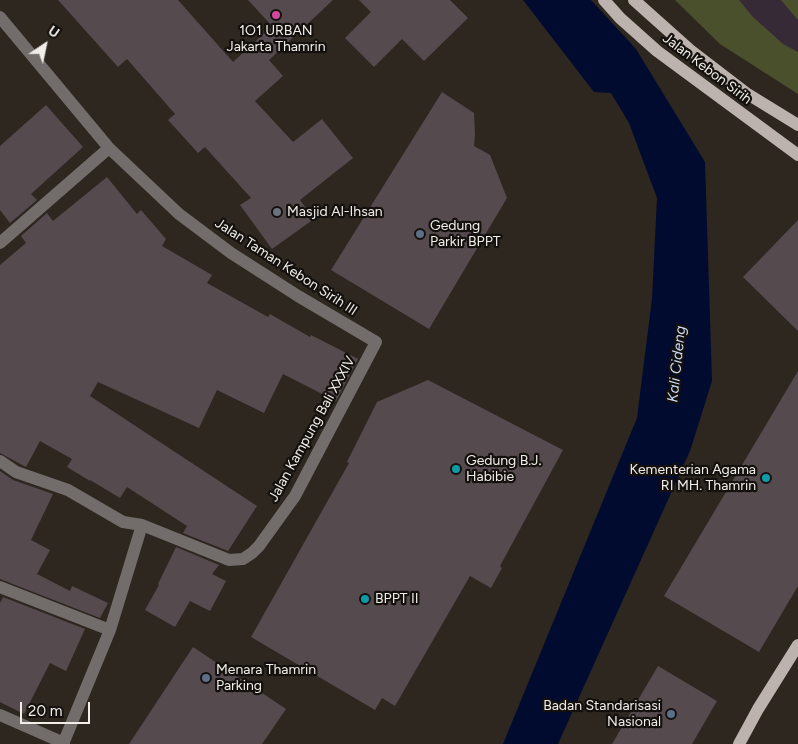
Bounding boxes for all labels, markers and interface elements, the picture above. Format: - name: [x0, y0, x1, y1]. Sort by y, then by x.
- marker: 1O1 URBAN Jakarta Thamrin: [270, 9, 282, 21]
- north arrow: [20, 20, 70, 70]
- text: U: [45, 22, 63, 42]
- place label: 1O1 URBAN Jakarta Thamrin: [226, 23, 326, 56]
- street label: Jalan Kebon Sirih: [659, 30, 755, 108]
- place label: Masjid Al-Ihsan: [287, 204, 383, 220]
- marker: Masjid Al-Ihsan: [271, 206, 283, 218]
- street label: Jalan Taman Kebon Sirih III: [212, 215, 360, 319]
- place label: Gedung Parkir BPPT: [430, 218, 501, 250]
- marker: Gedung Parkir BPPT: [414, 228, 426, 240]
- water label: Kali Cideng: [664, 325, 690, 403]
- street label: Jalan Kampung Bali XXXIV: [265, 353, 359, 505]
- place label: Gedung B.J. Habibie: [466, 453, 541, 486]
- place label: Kementerian Agama RI MH. Thamrin: [629, 462, 756, 494]
- marker: Gedung B.J. Habibie: [450, 463, 462, 475]
- marker: Kementerian Agama RI MH. Thamrin: [760, 472, 772, 484]
- place label: BPPT II: [375, 591, 419, 607]
- marker: BPPT II: [359, 593, 371, 605]
- place label: Menara Thamrin Parking: [216, 662, 316, 694]
- marker: Menara Thamrin Parking: [200, 672, 212, 684]
- scale bar: [22, 692, 92, 724]
- place label: Badan Standarisasi Nasional: [543, 698, 661, 730]
- text: 20 m: [28, 702, 62, 720]
- marker: Badan Standarisasi Nasional: [665, 708, 677, 720]

